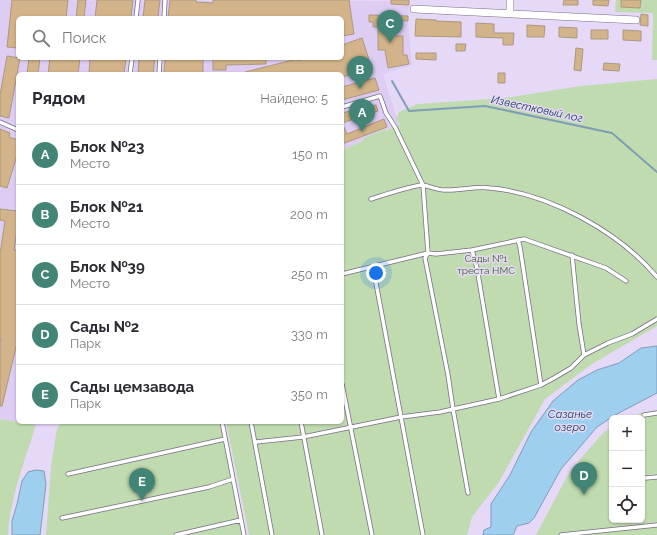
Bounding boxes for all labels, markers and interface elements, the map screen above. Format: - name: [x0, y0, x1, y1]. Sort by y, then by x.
- pin: C: [377, 10, 403, 43]
- search box: [16, 16, 344, 60]
- icon: search: [30, 27, 52, 49]
- text: Поиск: [62, 29, 107, 47]
- pin: B: [347, 56, 373, 89]
- text: Рядом: [32, 88, 85, 108]
- text: Найдено: 5: [260, 91, 328, 106]
- water label: Известковый лог: [490, 93, 584, 125]
- pin: A: [349, 99, 375, 132]
- text: Блок №23: [70, 138, 144, 156]
- text: A: [41, 147, 49, 162]
- text: 150 m: [292, 147, 328, 162]
- text: Место: [70, 156, 110, 171]
- text: Блок №21: [70, 198, 143, 216]
- text: B: [41, 207, 49, 222]
- text: 200 m: [290, 207, 328, 222]
- text: Место: [70, 216, 110, 231]
- park label: Сады №1 треста НМС: [457, 253, 515, 276]
- text: Блок №39: [70, 258, 145, 276]
- your location: [366, 263, 386, 283]
- text: C: [41, 267, 49, 282]
- text: 250 m: [291, 267, 328, 282]
- text: Место: [70, 276, 110, 291]
- text: Сады №2: [70, 318, 139, 336]
- text: D: [40, 327, 50, 342]
- text: 330 m: [291, 327, 328, 342]
- text: Парк: [70, 336, 101, 351]
- text: Сады цемзавода: [70, 378, 194, 396]
- text: E: [41, 387, 49, 402]
- text: 350 m: [291, 387, 328, 402]
- text: Парк: [70, 396, 101, 411]
- water label: Сазанье озеро: [548, 408, 592, 434]
- map controls: [609, 415, 645, 523]
- button: +: [609, 415, 645, 451]
- button: −: [609, 451, 645, 487]
- pin: D: [571, 462, 597, 495]
- pin: E: [129, 468, 155, 501]
- button: locate: [609, 487, 645, 523]

